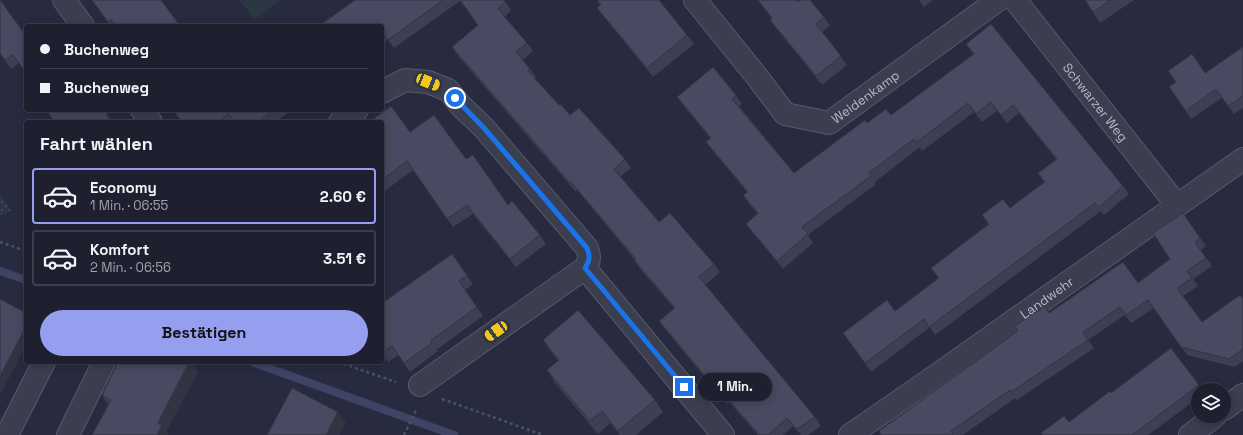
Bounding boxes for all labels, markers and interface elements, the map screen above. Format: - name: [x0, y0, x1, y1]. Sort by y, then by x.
- text: Buchenweg: [64, 40, 149, 59]
- street label: Schwarzer Weg: [1059, 59, 1132, 145]
- street label: Weidenkamp: [828, 66, 903, 127]
- car: [415, 72, 441, 92]
- text: Buchenweg: [64, 78, 149, 97]
- route start: [446, 89, 464, 107]
- text: Fahrt wählen: [40, 132, 153, 155]
- icon: car: [42, 178, 78, 214]
- text: Economy: [90, 178, 157, 197]
- text: 2.60 €: [320, 187, 366, 206]
- text: 1 Min. · 06:55: [90, 197, 168, 214]
- icon: car: [42, 240, 78, 276]
- text: Komfort: [90, 240, 149, 259]
- text: 3.51 €: [323, 249, 366, 268]
- text: 2 Min. · 06:56: [90, 259, 171, 276]
- street label: Landwehr: [1017, 273, 1077, 322]
- button: Bestätigen: [40, 310, 368, 356]
- car: [483, 319, 509, 343]
- callout: 1 Min.: [698, 373, 772, 401]
- route end: [675, 378, 693, 396]
- text: 1 Min.: [717, 378, 753, 395]
- map controls: [1191, 383, 1231, 423]
- button: layers: [1191, 383, 1231, 423]

